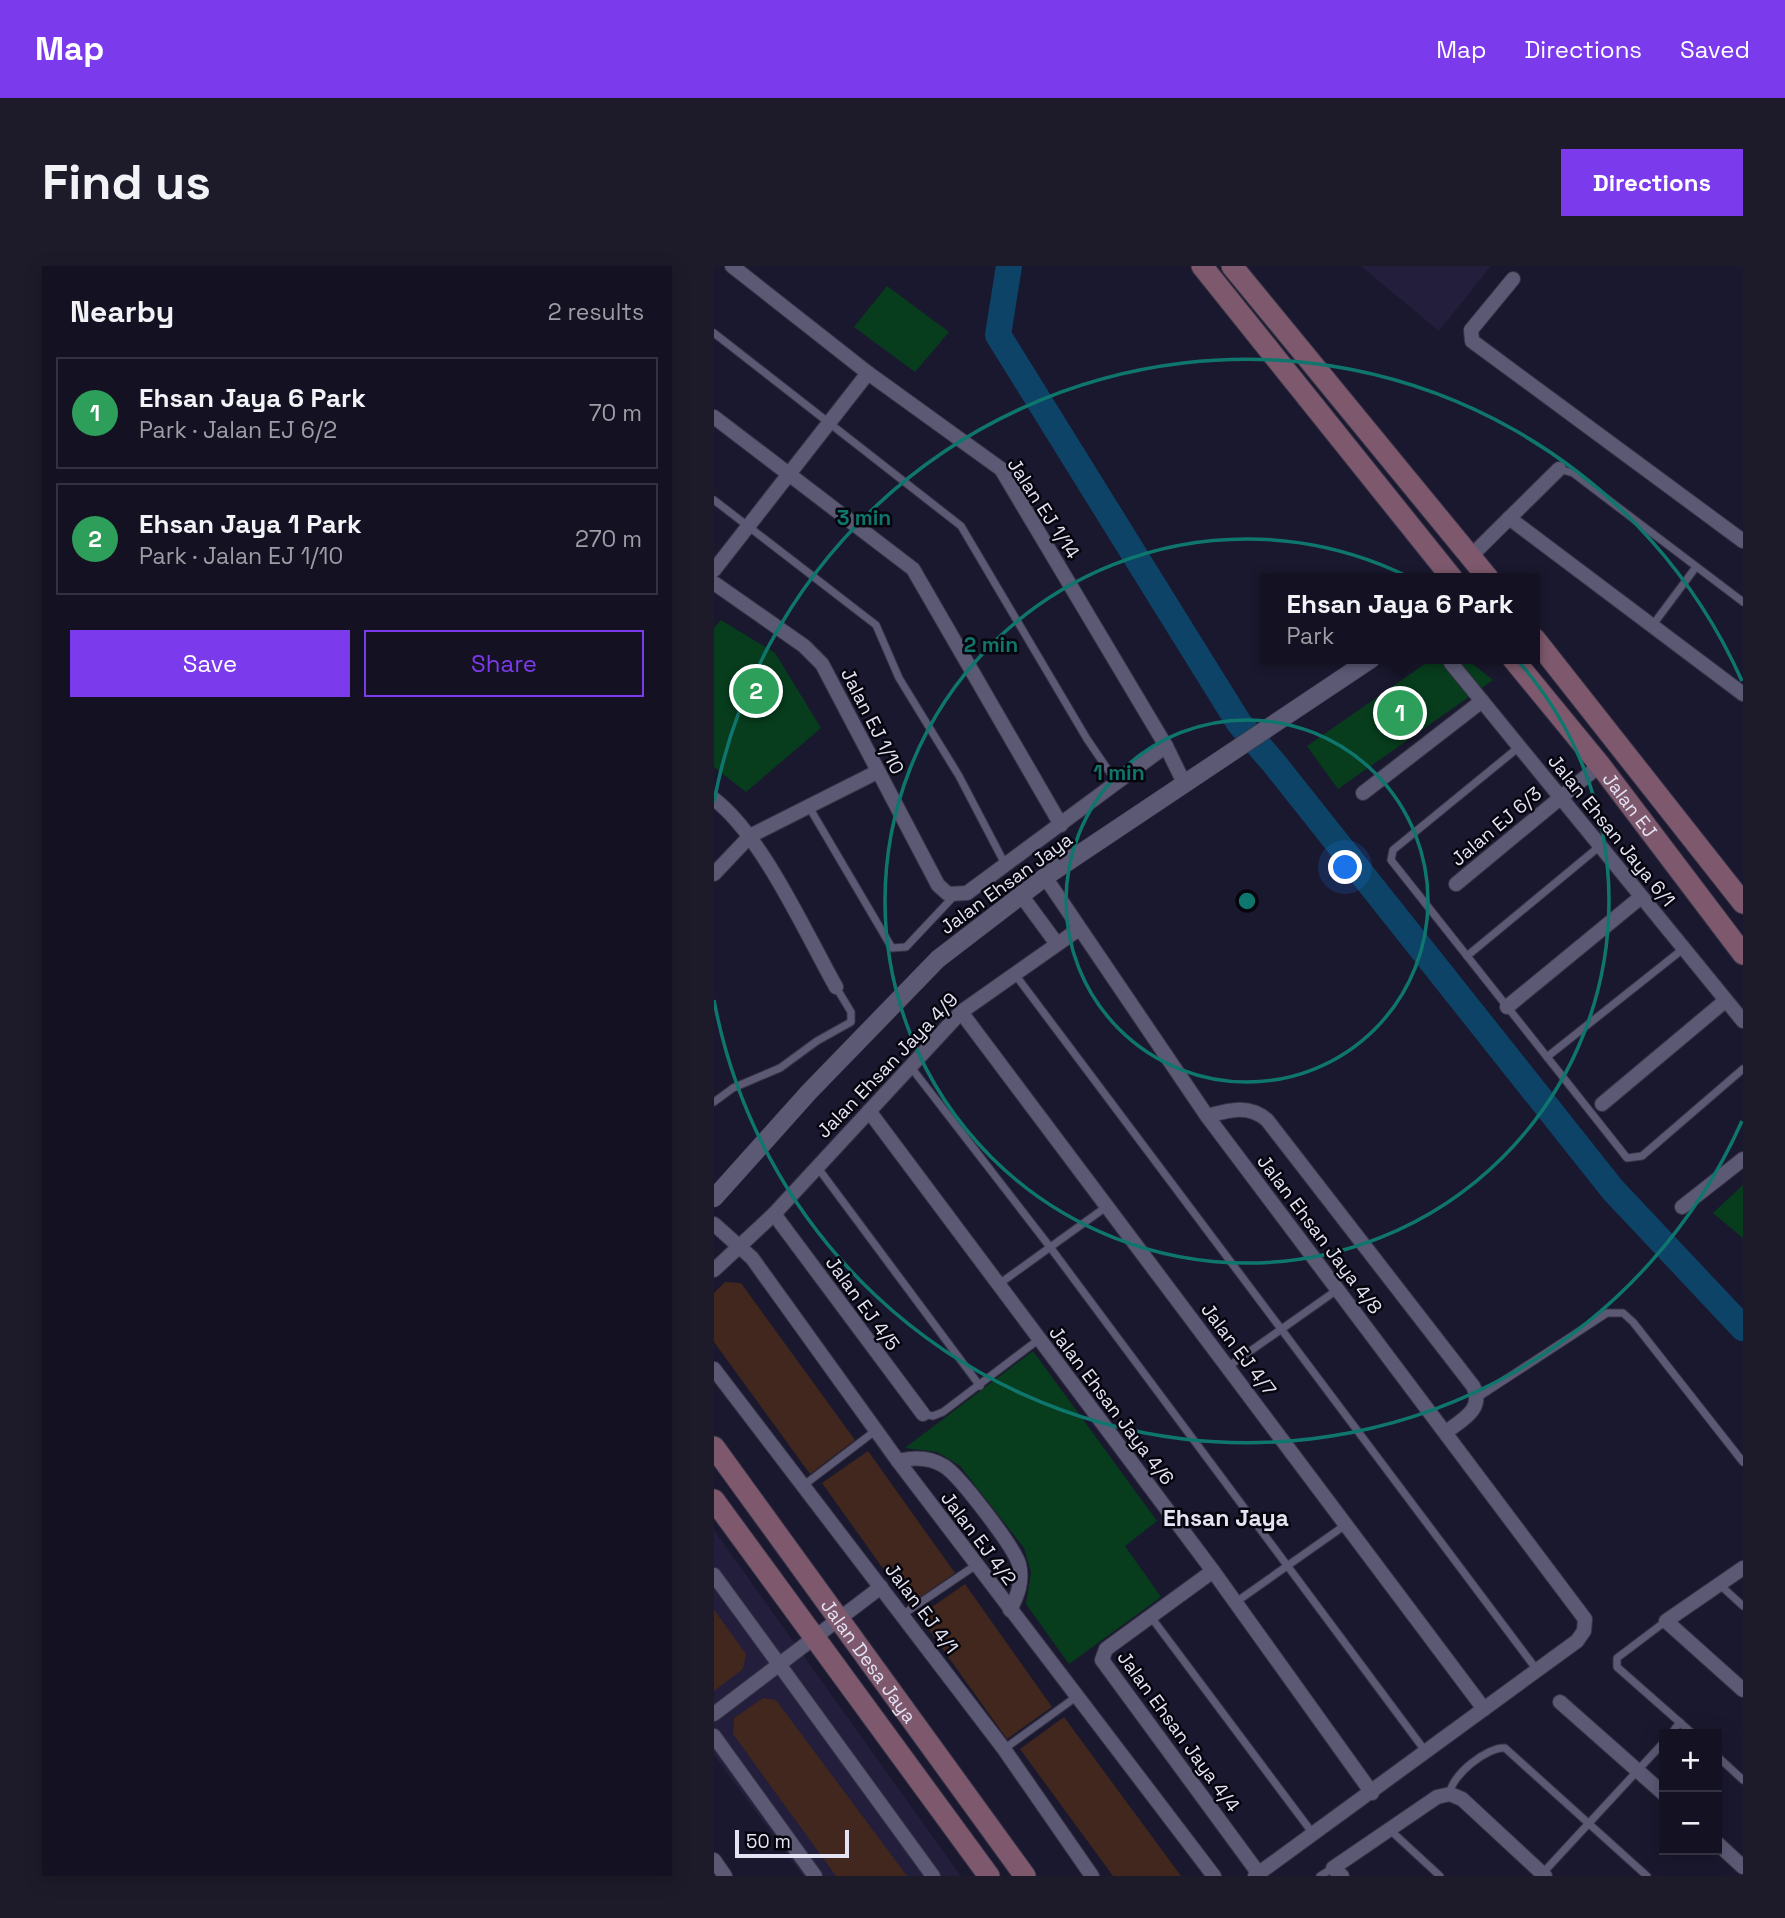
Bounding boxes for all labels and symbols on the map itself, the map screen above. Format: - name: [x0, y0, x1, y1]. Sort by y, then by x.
- street label: Jalan EJ 1/14: [1002, 453, 1086, 564]
- text: 3 min: [837, 504, 891, 531]
- text: 2 min: [964, 631, 1018, 658]
- street label: Jalan EJ 1/10: [835, 664, 910, 778]
- pin: 2: [733, 665, 779, 717]
- pin: 1: [1377, 687, 1423, 739]
- street label: Jalan Ehsan Jaya 6/1: [1542, 749, 1681, 912]
- text: 1 min: [1093, 759, 1145, 786]
- street label: Jalan EJ: [1597, 767, 1663, 843]
- street label: Jalan EJ 6/3: [1446, 781, 1547, 872]
- street label: Jalan Ehsan Jaya: [935, 827, 1077, 940]
- your location: [1328, 850, 1362, 884]
- centre of rings: [1235, 889, 1259, 913]
- street label: Jalan Ehsan Jaya 4/9: [811, 987, 963, 1143]
- street label: Jalan Ehsan Jaya 4/8: [1251, 1150, 1388, 1319]
- street label: Jalan EJ 4/5: [820, 1251, 905, 1356]
- street label: Jalan EJ 4/7: [1195, 1298, 1282, 1401]
- street label: Jalan Ehsan Jaya 4/6: [1044, 1321, 1180, 1490]
- street label: Jalan EJ 4/2: [935, 1486, 1022, 1590]
- district label: Ehsan Jaya: [1163, 1503, 1289, 1533]
- street label: Jalan EJ 4/1: [879, 1558, 964, 1659]
- street label: Jalan Desa Jaya: [815, 1594, 922, 1728]
- street label: Jalan Ehsan Jaya 4/4: [1112, 1646, 1246, 1817]
- scale bar: [735, 1827, 849, 1859]

